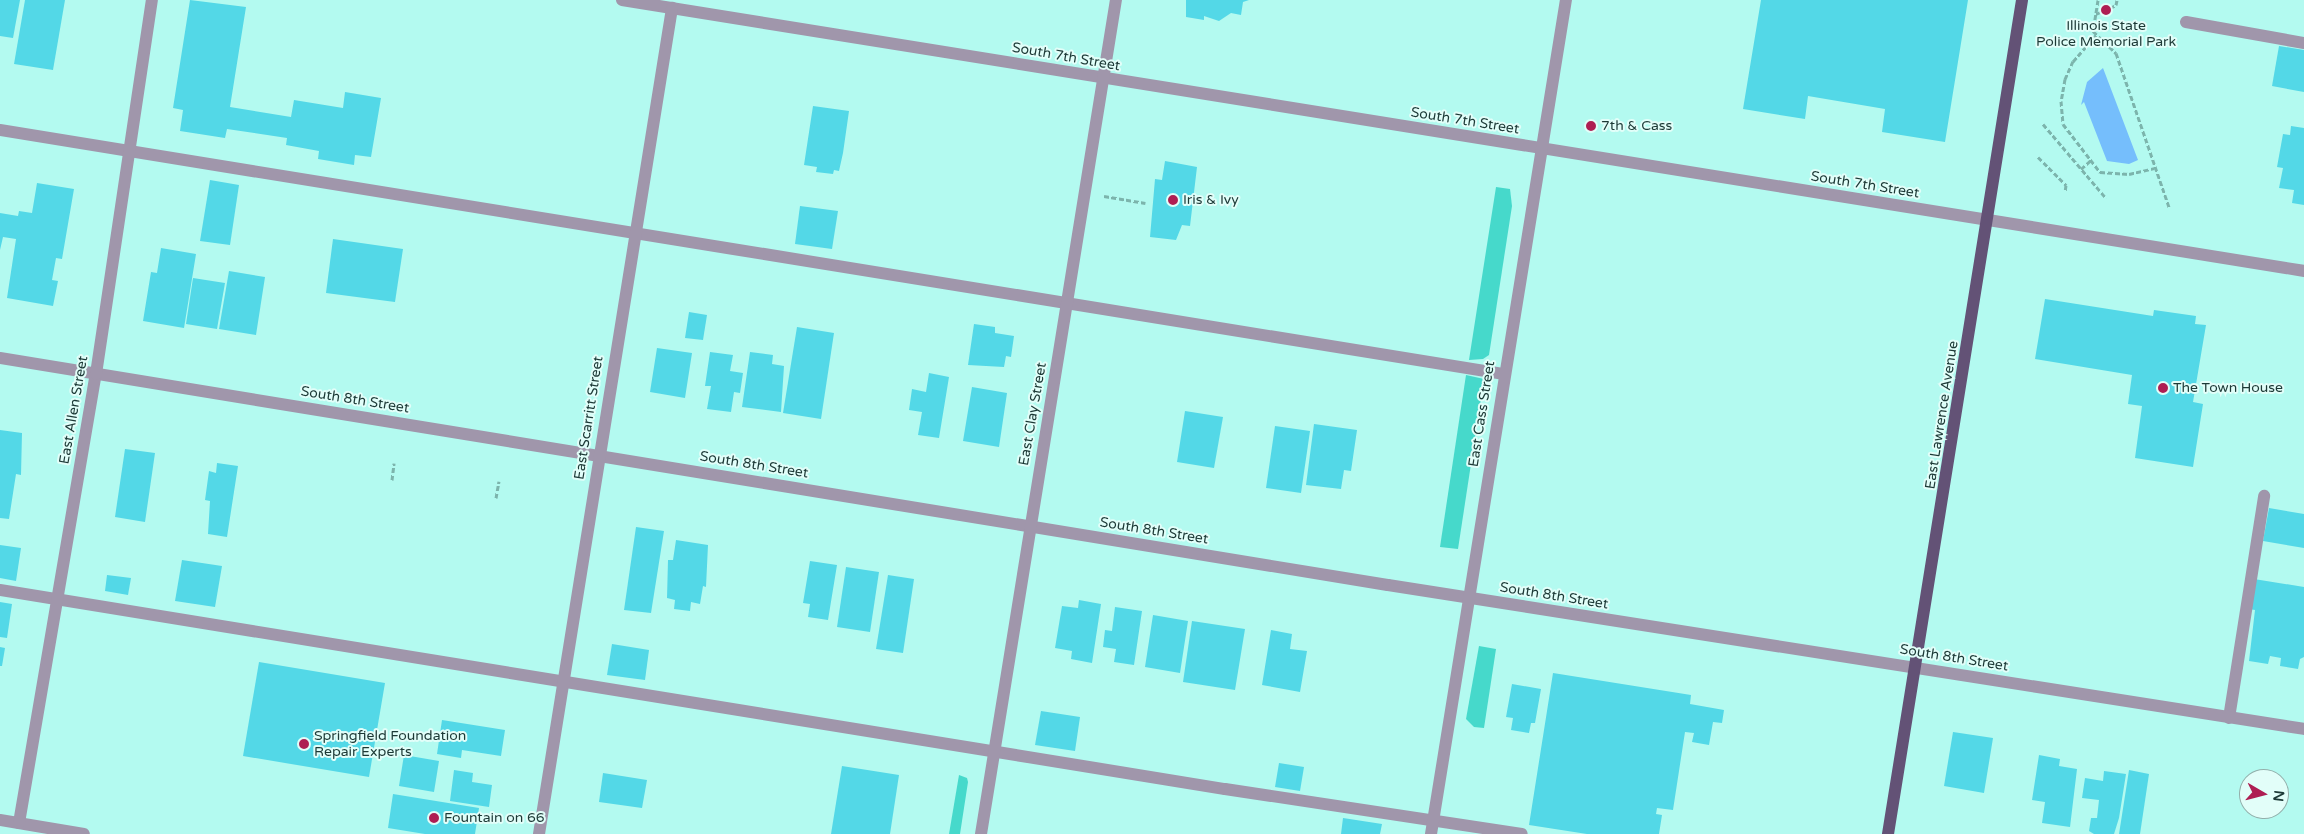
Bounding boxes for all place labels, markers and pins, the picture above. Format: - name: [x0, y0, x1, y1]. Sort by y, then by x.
- marker: Illinois State Police Memorial Park: [2100, 4, 2112, 16]
- place label: Illinois State Police Memorial Park: [2036, 18, 2176, 50]
- place label: 7th & Cass: [1601, 118, 1672, 134]
- marker: 7th & Cass: [1585, 120, 1597, 132]
- place label: Iris & Ivy: [1183, 192, 1239, 208]
- marker: Iris & Ivy: [1167, 194, 1179, 206]
- place label: The Town House: [2173, 380, 2283, 396]
- marker: The Town House: [2157, 382, 2169, 394]
- place label: Springfield Foundation Repair Experts: [314, 728, 466, 760]
- marker: Springfield Foundation Repair Experts: [298, 738, 310, 750]
- place label: Fountain on 66: [444, 810, 544, 826]
- marker: Fountain on 66: [428, 812, 440, 824]

